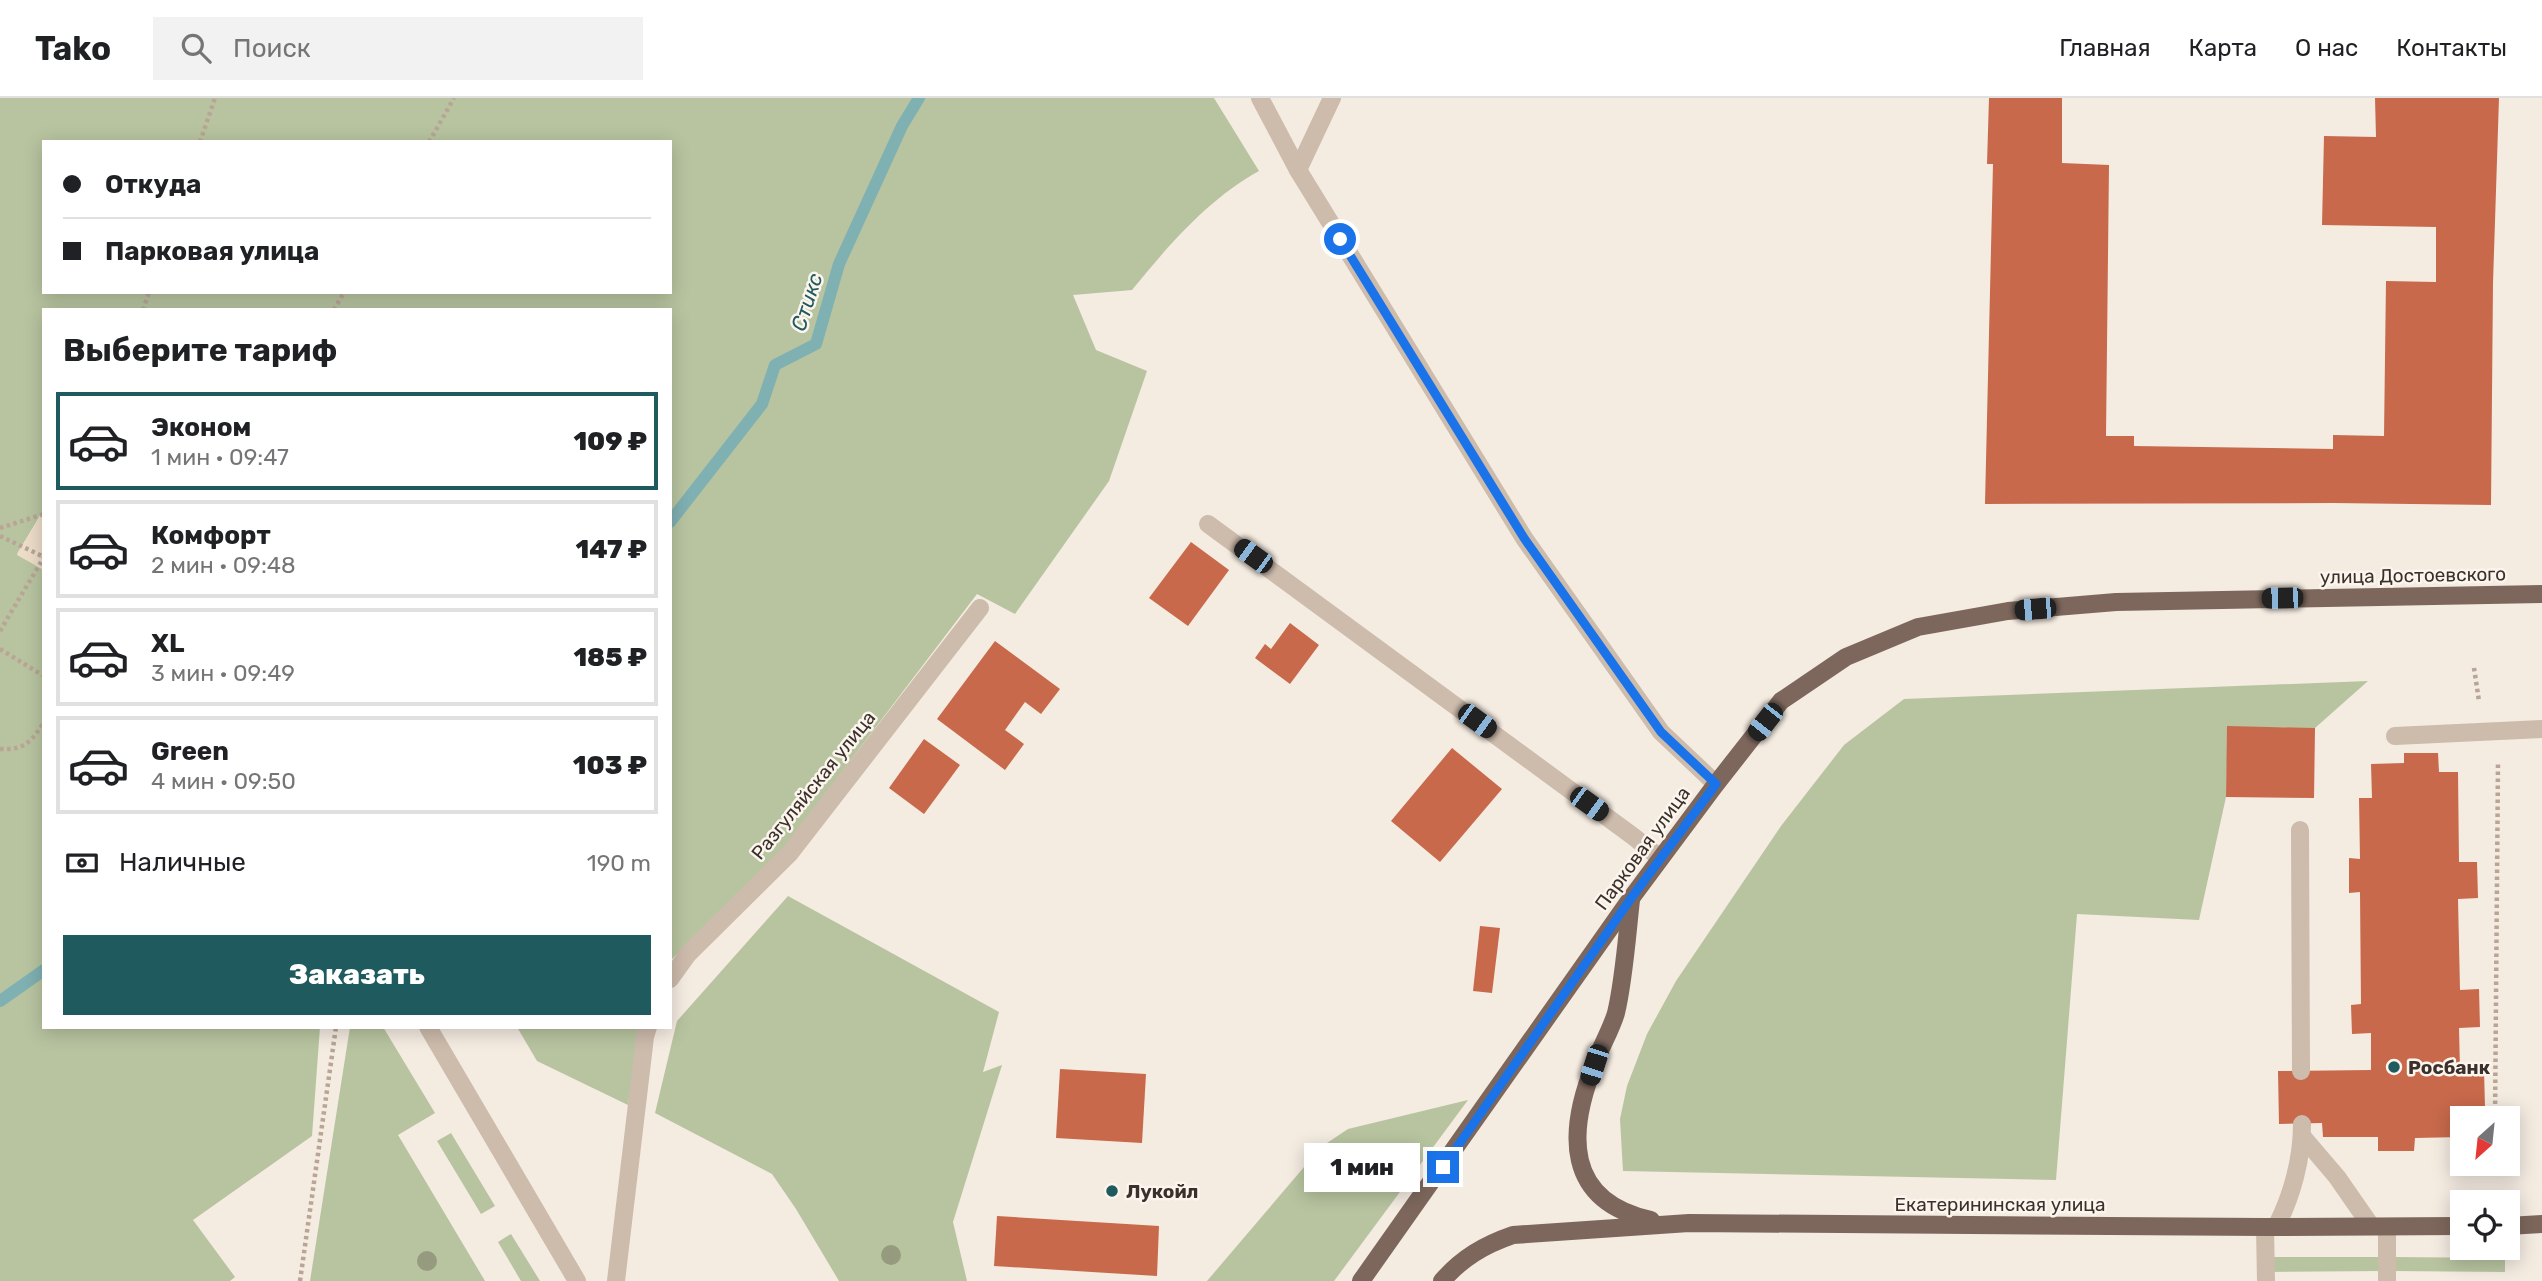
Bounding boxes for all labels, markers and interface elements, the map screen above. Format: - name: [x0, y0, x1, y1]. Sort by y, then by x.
- search box: [153, 17, 643, 80]
- text: Tako: [35, 29, 111, 68]
- icon: search: [177, 29, 215, 67]
- text: Поиск: [233, 33, 311, 64]
- text: Главная: [2059, 34, 2151, 62]
- text: Карта: [2189, 34, 2257, 62]
- text: О нас: [2295, 34, 2358, 62]
- text: Контакты: [2396, 34, 2507, 62]
- text: Откуда: [105, 169, 201, 200]
- route start: [1324, 223, 1356, 255]
- text: Парковая улица: [105, 236, 319, 267]
- water label: Стикс: [785, 270, 828, 334]
- text: Выберите тариф: [63, 331, 337, 369]
- icon: car: [67, 410, 130, 473]
- text: Эконом: [151, 412, 251, 443]
- text: 109 ₽: [573, 426, 647, 457]
- text: 1 мин · 09:47: [151, 443, 289, 471]
- icon: car: [67, 518, 130, 581]
- text: Комфорт: [151, 520, 271, 551]
- text: 147 ₽: [576, 534, 647, 565]
- car: [1230, 535, 1277, 577]
- text: 2 мин · 09:48: [151, 551, 296, 579]
- street label: улица Достоевского: [2320, 562, 2506, 589]
- car: [2261, 587, 2304, 609]
- car: [2014, 597, 2057, 621]
- icon: car: [67, 626, 130, 689]
- text: XL: [151, 628, 184, 659]
- text: 185 ₽: [573, 642, 647, 673]
- text: 3 мин · 09:49: [151, 659, 295, 687]
- car: [1744, 699, 1787, 745]
- car: [1454, 700, 1501, 742]
- street label: Разгуляйская улица: [746, 707, 880, 864]
- icon: car: [67, 734, 130, 797]
- text: Green: [151, 736, 229, 767]
- text: 103 ₽: [573, 750, 647, 781]
- text: 4 мин · 09:50: [151, 767, 296, 795]
- street label: Парковая улица: [1590, 782, 1695, 914]
- car: [1566, 783, 1613, 825]
- icon: cash: [63, 844, 101, 882]
- text: Наличные: [119, 847, 246, 878]
- text: 190 m: [587, 849, 651, 877]
- button: Заказать: [63, 935, 651, 1015]
- car: [1578, 1042, 1611, 1088]
- place label: Росбанк: [2408, 1056, 2491, 1079]
- marker: Росбанк: [2386, 1059, 2402, 1075]
- north arrow: [2450, 1106, 2520, 1176]
- map controls: [2450, 1106, 2520, 1260]
- callout: 1 мин: [1303, 1142, 1418, 1192]
- route end: [1427, 1151, 1459, 1183]
- text: 1 мин: [1330, 1153, 1394, 1181]
- place label: Лукойл: [1126, 1180, 1198, 1203]
- marker: Лукойл: [1104, 1183, 1120, 1199]
- button: locate: [2450, 1190, 2520, 1260]
- street label: Екатерининская улица: [1895, 1193, 2105, 1216]

